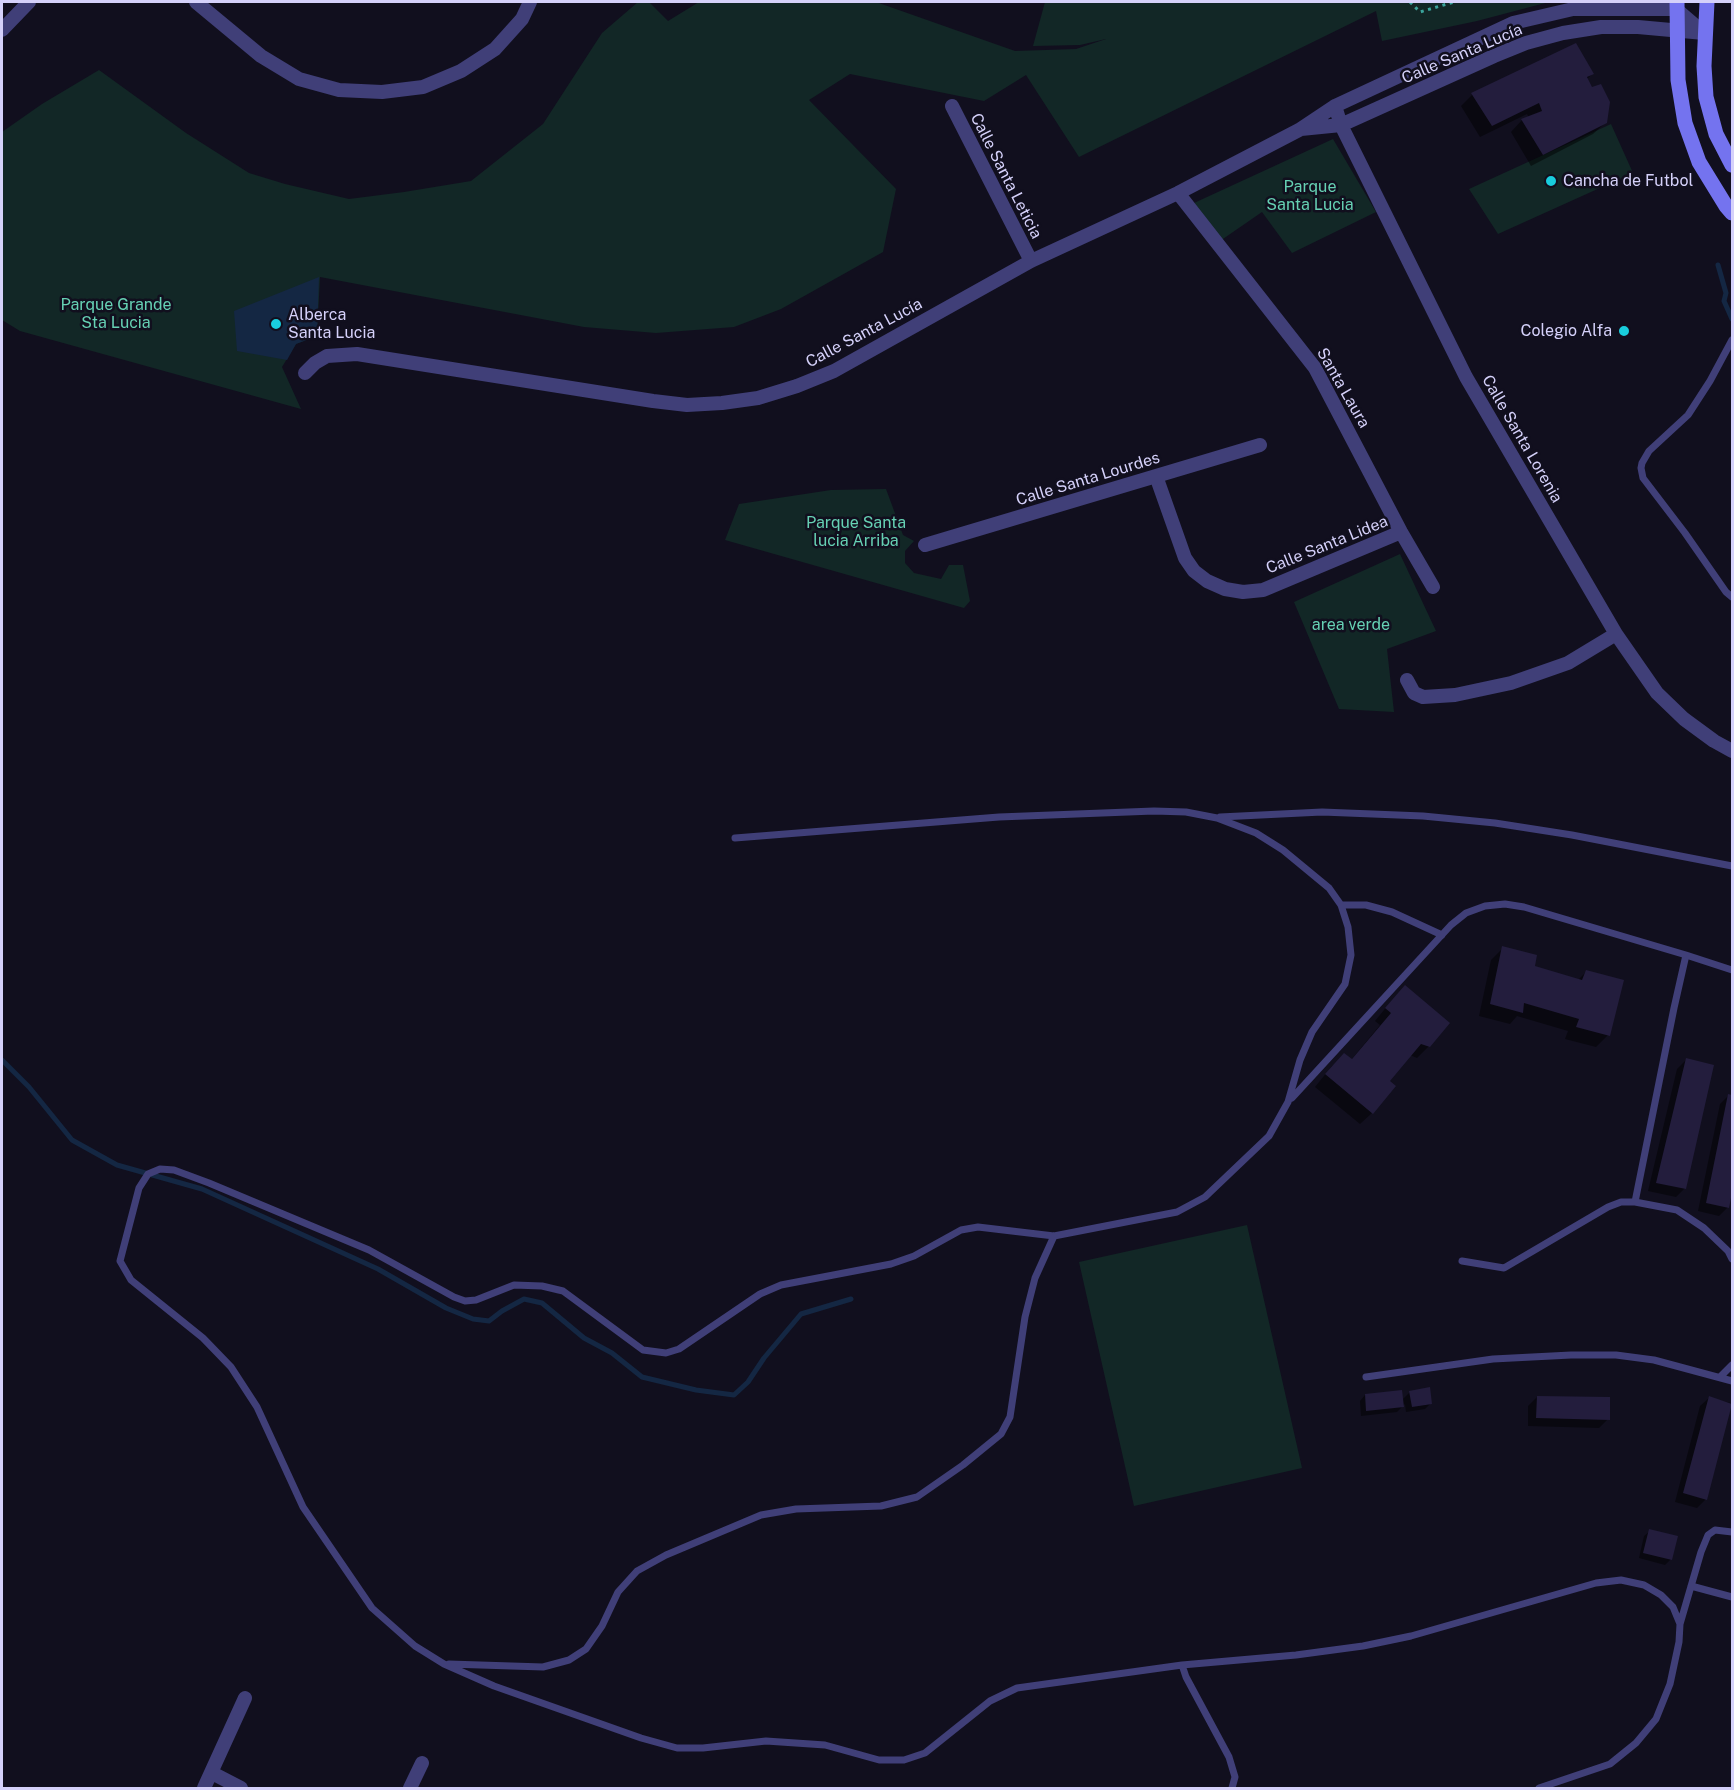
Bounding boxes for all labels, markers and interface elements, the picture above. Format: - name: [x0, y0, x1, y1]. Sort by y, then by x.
- street label: Calle Santa Lucía: [1399, 20, 1525, 88]
- street label: Calle Santa Leticia: [966, 110, 1046, 242]
- place label: Cancha de Futbol: [1563, 171, 1693, 191]
- marker: Cancha de Futbol: [1544, 174, 1558, 188]
- park label: Parque Santa Lucia: [1266, 177, 1354, 215]
- street label: Calle Santa Lucía: [803, 294, 925, 372]
- park label: Parque Grande Sta Lucia: [60, 295, 172, 333]
- place label: Alberca Santa Lucia: [288, 305, 375, 343]
- marker: Alberca Santa Lucia: [269, 317, 283, 331]
- place label: Colegio Alfa: [1521, 321, 1612, 341]
- marker: Colegio Alfa: [1617, 324, 1631, 338]
- street label: Santa Laura: [1312, 345, 1374, 431]
- street label: Calle Santa Lorenia: [1478, 372, 1566, 506]
- street label: Calle Santa Lourdes: [1014, 448, 1162, 510]
- street label: Calle Santa Lidea: [1263, 512, 1391, 578]
- park label: Parque Santa lucia Arriba: [806, 513, 906, 551]
- park label: area verde: [1312, 615, 1390, 635]

